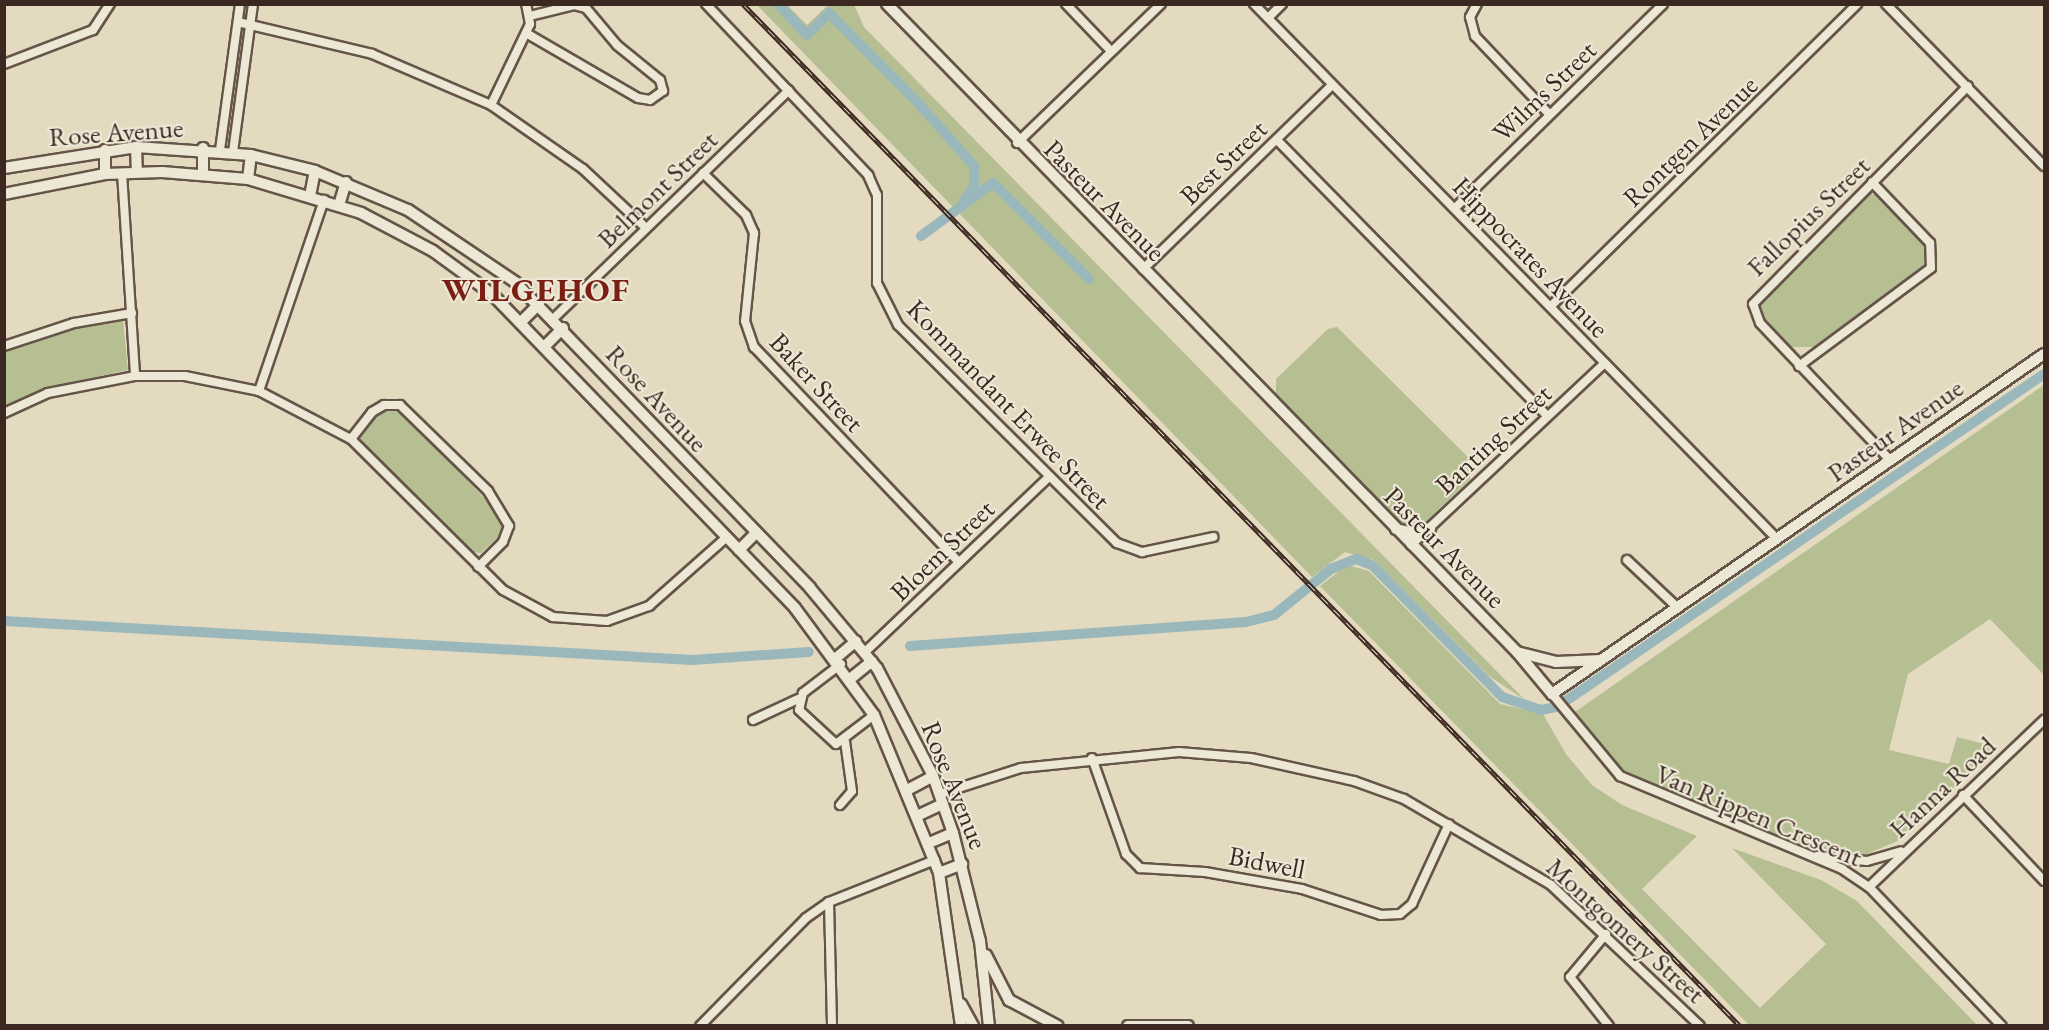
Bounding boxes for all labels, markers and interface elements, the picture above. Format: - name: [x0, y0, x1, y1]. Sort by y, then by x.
- street label: Wilms Street: [1485, 34, 1603, 148]
- street label: Rontgen Avenue: [1616, 69, 1764, 213]
- street label: Rose Avenue: [48, 111, 184, 153]
- street label: Best Street: [1173, 113, 1273, 211]
- street label: Belmont Street: [590, 124, 724, 254]
- street label: Pasteur Avenue: [1038, 133, 1172, 267]
- street label: Fallopius Street: [1740, 149, 1876, 283]
- street label: Hippocrates Avenue: [1446, 170, 1616, 344]
- district label: WILGEHOF: [441, 270, 631, 310]
- street label: Kommandant Erwee Street: [900, 292, 1118, 516]
- street label: Baker Street: [763, 326, 871, 438]
- street label: Rose Avenue: [599, 338, 715, 458]
- street label: Pasteur Avenue: [1821, 371, 1969, 489]
- street label: Banting Street: [1428, 377, 1558, 501]
- street label: Pasteur Avenue: [1378, 480, 1512, 614]
- street label: Bloem Street: [883, 493, 1001, 607]
- street label: Rose Avenue: [915, 716, 995, 854]
- street label: Hanna Road: [1882, 730, 2002, 844]
- street label: Van Rippen Crescent: [1651, 757, 1867, 873]
- street label: Bidwell: [1226, 839, 1308, 885]
- street label: Montgomery Street: [1540, 850, 1712, 1010]

